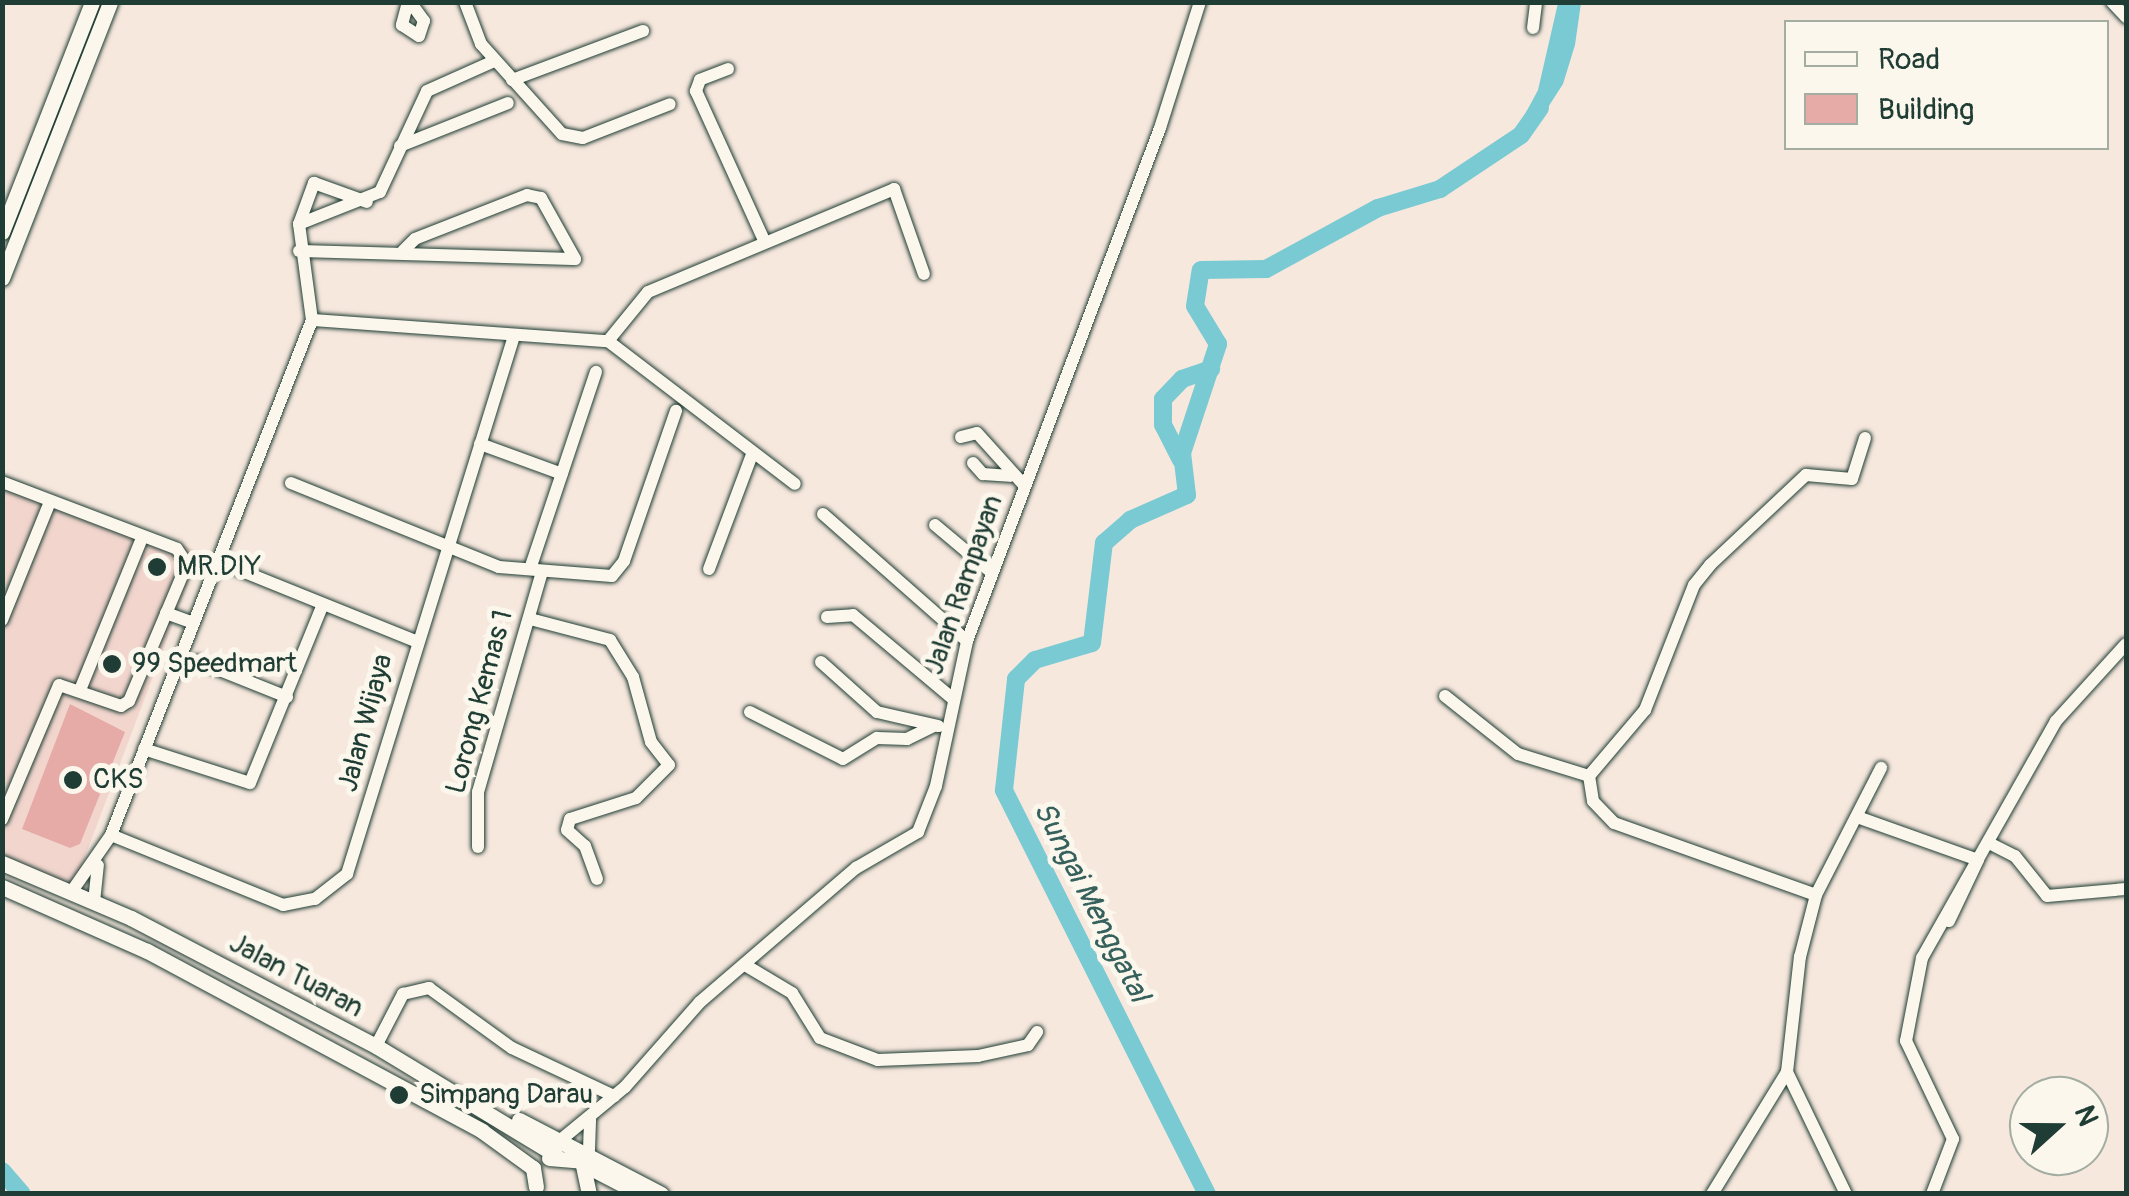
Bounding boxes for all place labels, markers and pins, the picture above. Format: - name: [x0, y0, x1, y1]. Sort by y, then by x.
- place label: MR.DIY: [177, 550, 261, 584]
- marker: MR.DIY: [146, 556, 168, 578]
- place label: 99 Speedmart: [132, 647, 297, 681]
- marker: 99 Speedmart: [101, 653, 123, 675]
- place label: CKS: [93, 763, 143, 797]
- marker: CKS: [62, 769, 84, 791]
- place label: Simpang Darau: [419, 1078, 593, 1112]
- marker: Simpang Darau: [388, 1084, 410, 1106]

